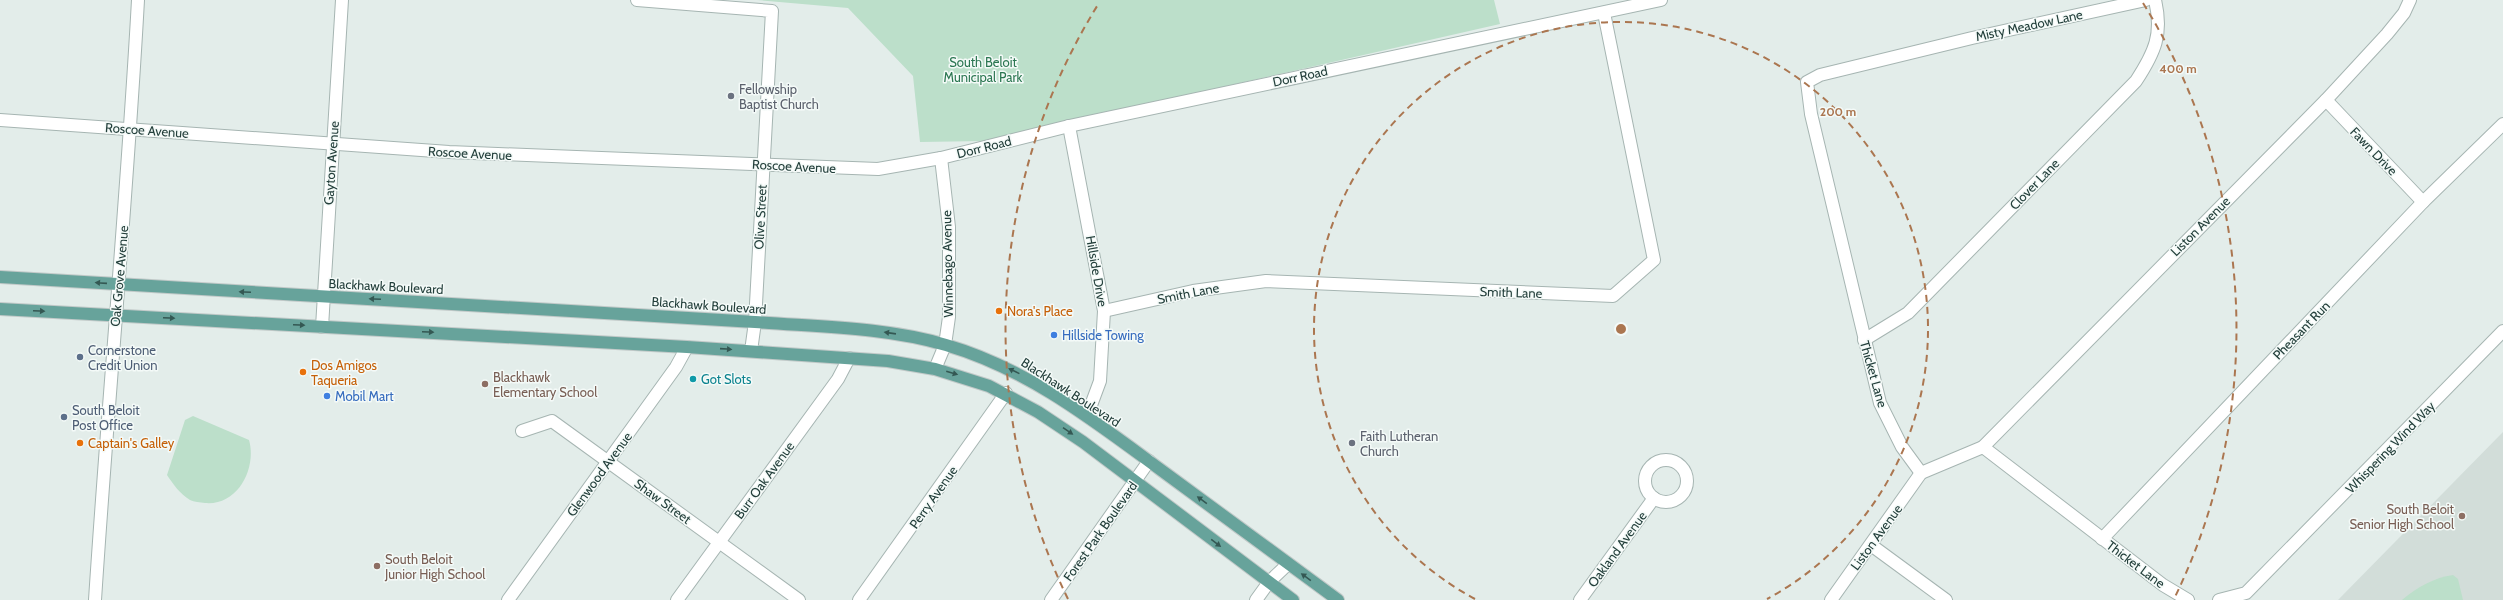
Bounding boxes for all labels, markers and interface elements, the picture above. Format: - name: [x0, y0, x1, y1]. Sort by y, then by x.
- street label: Misty Meadow Lane: [1974, 6, 2084, 44]
- park label: South Beloit Municipal Park: [944, 54, 1023, 85]
- text: 400 m: [2159, 61, 2197, 76]
- street label: Dorr Road: [1271, 62, 1329, 90]
- place label: Fellowship Baptist Church: [739, 81, 819, 112]
- marker: Fellowship Baptist Church: [726, 91, 736, 101]
- text: 200 m: [1820, 104, 1856, 119]
- street label: Roscoe Avenue: [105, 119, 190, 141]
- street label: Gayton Avenue: [320, 120, 342, 206]
- street label: Fawn Drive: [2347, 124, 2401, 179]
- street label: Dorr Road: [955, 132, 1013, 162]
- street label: Roscoe Avenue: [428, 143, 513, 163]
- street label: Clover Lane: [2006, 155, 2062, 213]
- street label: Roscoe Avenue: [752, 156, 837, 176]
- street label: Olive Street: [750, 183, 770, 250]
- street label: Liston Avenue: [2167, 193, 2233, 259]
- street label: Winnebago Avenue: [938, 210, 956, 318]
- street label: Oak Grove Avenue: [107, 224, 131, 327]
- street label: Hillside Drive: [1083, 234, 1111, 308]
- street label: Blackhawk Boulevard: [328, 275, 444, 297]
- street label: Smith Lane: [1156, 279, 1221, 307]
- one-way arrow: [95, 280, 107, 287]
- street label: Smith Lane: [1479, 283, 1543, 301]
- one-way arrow: [238, 289, 251, 295]
- street label: Blackhawk Boulevard: [651, 293, 767, 317]
- one-way arrow: [369, 296, 381, 303]
- street label: Pheasant Run: [2269, 297, 2333, 363]
- place label: Nora's Place: [1007, 303, 1073, 319]
- marker: Nora's Place: [994, 306, 1004, 316]
- one-way arrow: [33, 307, 45, 314]
- one-way arrow: [163, 315, 175, 322]
- one-way arrow: [293, 322, 305, 329]
- centre of rings: [1614, 322, 1628, 336]
- place label: Hillside Towing: [1062, 327, 1144, 343]
- one-way arrow: [422, 329, 434, 336]
- one-way arrow: [884, 330, 896, 336]
- marker: Hillside Towing: [1049, 330, 1059, 340]
- street label: Thicket Lane: [1857, 339, 1891, 410]
- place label: Cornerstone Credit Union: [88, 342, 157, 373]
- one-way arrow: [720, 346, 732, 353]
- marker: Cornerstone Credit Union: [75, 352, 85, 362]
- street label: Blackhawk Boulevard: [1018, 354, 1124, 430]
- place label: Dos Amigos Taqueria: [311, 357, 378, 388]
- marker: Dos Amigos Taqueria: [298, 367, 308, 377]
- one-way arrow: [1008, 368, 1020, 374]
- place label: Blackhawk Elementary School: [493, 369, 597, 400]
- one-way arrow: [946, 370, 958, 376]
- place label: Got Slots: [701, 371, 752, 387]
- marker: Got Slots: [688, 374, 698, 384]
- marker: Blackhawk Elementary School: [480, 379, 490, 389]
- place label: Mobil Mart: [335, 388, 394, 404]
- marker: Mobil Mart: [322, 391, 332, 401]
- street label: Whispering Wind Way: [2342, 397, 2438, 496]
- place label: South Beloit Post Office: [72, 402, 140, 433]
- marker: South Beloit Post Office: [59, 412, 69, 422]
- street label: Glenwood Avenue: [563, 428, 635, 519]
- one-way arrow: [1062, 428, 1073, 435]
- place label: Faith Lutheran Church: [1360, 428, 1438, 459]
- place label: Captain's Galley: [88, 435, 175, 451]
- marker: Captain's Galley: [75, 438, 85, 448]
- street label: Burr Oak Avenue: [731, 438, 798, 522]
- marker: Faith Lutheran Church: [1347, 438, 1357, 448]
- street label: Perry Avenue: [906, 462, 961, 531]
- street label: Shaw Street: [631, 475, 695, 527]
- street label: Forest Park Boulevard: [1060, 478, 1140, 584]
- one-way arrow: [1196, 496, 1207, 504]
- street label: Liston Avenue: [1847, 501, 1905, 573]
- place label: South Beloit Senior High School: [2349, 501, 2455, 532]
- street label: Oakland Avenue: [1584, 508, 1650, 590]
- marker: South Beloit Senior High School: [2457, 511, 2467, 521]
- street label: Thicket Lane: [2104, 537, 2169, 591]
- one-way arrow: [1211, 539, 1222, 547]
- place label: South Beloit Junior High School: [384, 551, 485, 582]
- marker: South Beloit Junior High School: [372, 561, 382, 571]
- one-way arrow: [1301, 573, 1312, 581]

